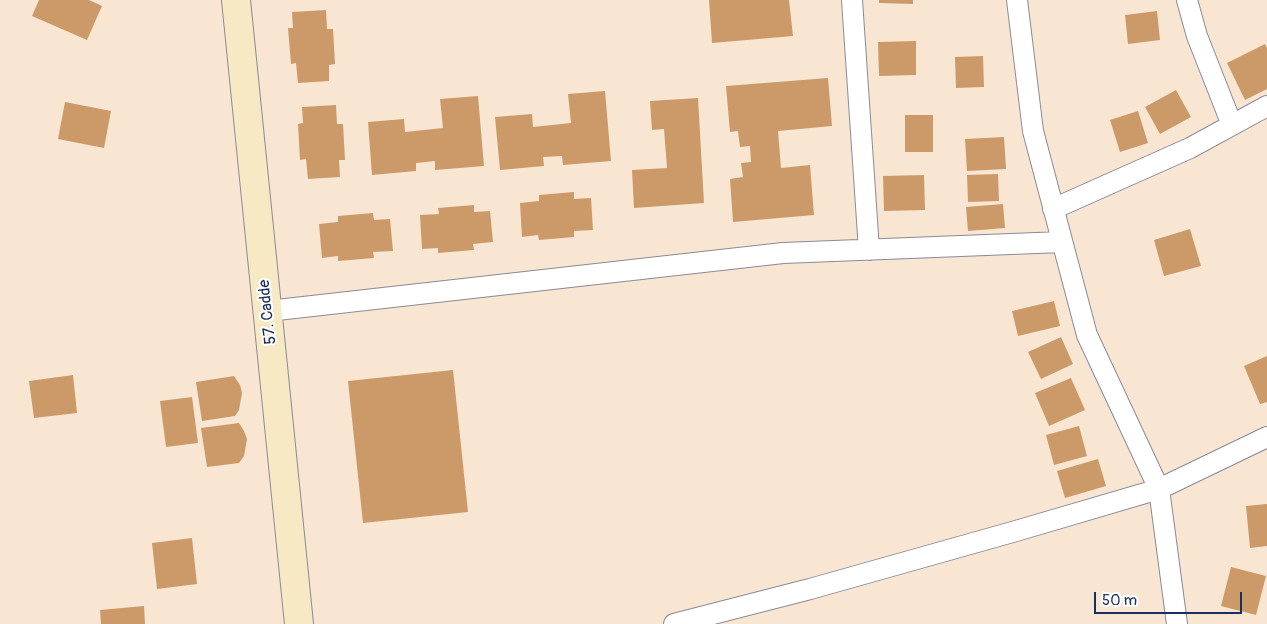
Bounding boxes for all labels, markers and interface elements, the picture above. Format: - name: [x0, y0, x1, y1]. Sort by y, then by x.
- street label: 57. Cadde: [255, 279, 281, 345]
- scale bar: [1097, 582, 1244, 614]
- text: 50 m: [1102, 591, 1137, 610]

